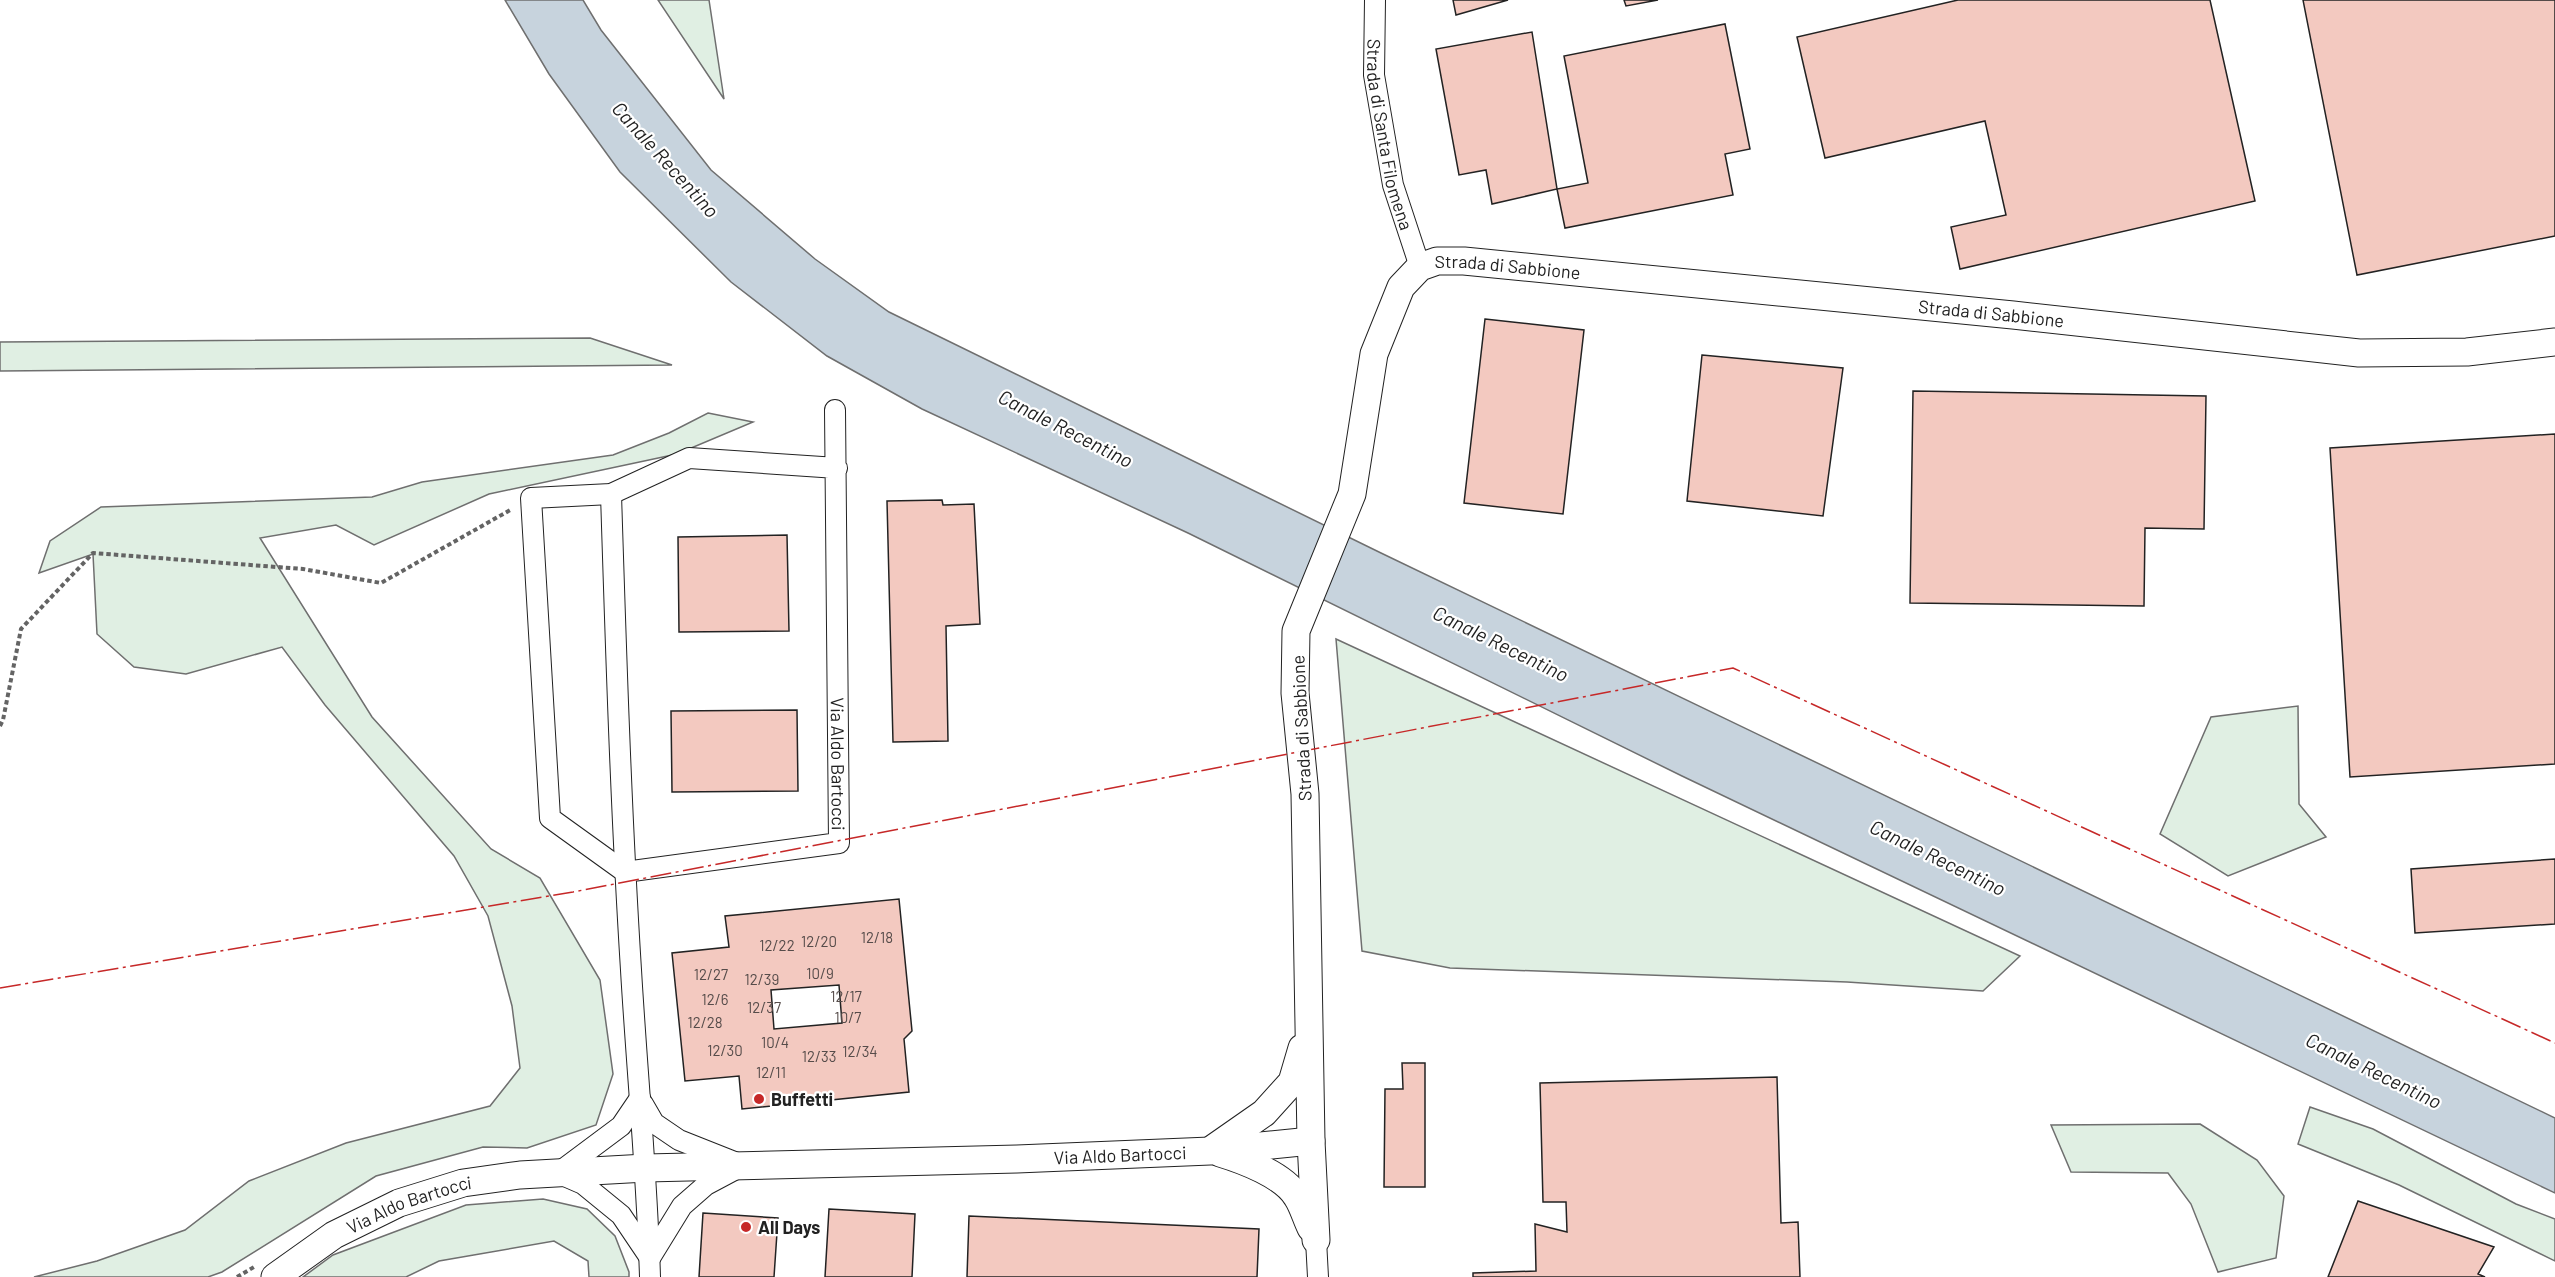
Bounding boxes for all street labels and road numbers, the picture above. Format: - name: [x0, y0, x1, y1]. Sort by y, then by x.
- street label: Strada di Santa Filomena: [1363, 39, 1418, 233]
- street label: Strada di Sabbione: [1435, 250, 1581, 283]
- street label: Strada di Sabbione: [1917, 295, 2065, 332]
- street label: Strada di Sabbione: [1286, 654, 1316, 802]
- street label: Via Aldo Bartocci: [827, 697, 850, 831]
- street label: Via Aldo Bartocci: [1053, 1141, 1187, 1168]
- street label: Via Aldo Bartocci: [343, 1171, 473, 1238]

